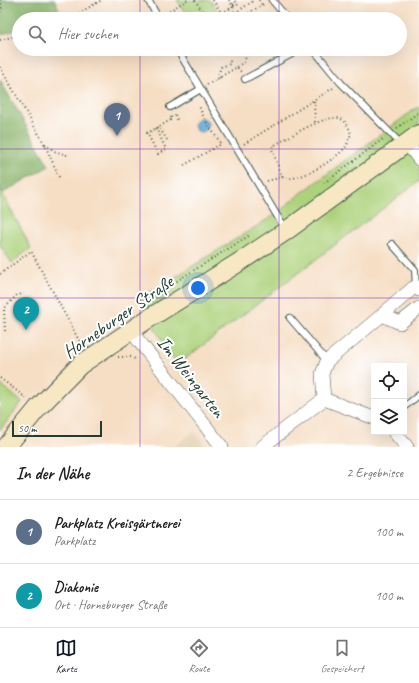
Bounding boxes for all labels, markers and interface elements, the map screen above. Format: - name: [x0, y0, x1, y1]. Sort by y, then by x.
- search box: [12, 12, 407, 56]
- icon: search: [26, 23, 48, 45]
- text: Hier suchen: [58, 25, 118, 44]
- pin: 1: [104, 103, 130, 136]
- street label: Horneburger Straße: [58, 269, 179, 364]
- your location: [188, 278, 208, 298]
- pin: 2: [13, 297, 39, 330]
- street label: Im Weingarten: [152, 331, 231, 424]
- map controls: [371, 363, 407, 435]
- button: locate: [371, 363, 407, 399]
- button: layers: [371, 399, 407, 435]
- scale bar: [12, 419, 102, 438]
- text: 50 m: [18, 421, 37, 435]
- text: In der Nähe: [16, 463, 89, 484]
- text: 2 Ergebnisse: [347, 465, 403, 481]
- text: Parkplatz Kreisgärtnerei: [54, 514, 180, 533]
- text: 1: [26, 524, 32, 540]
- text: 100 m: [375, 524, 403, 540]
- text: Parkplatz: [54, 533, 95, 549]
- text: Diakonie: [54, 578, 98, 597]
- text: 2: [26, 588, 32, 604]
- text: 100 m: [375, 588, 403, 604]
- text: Ort · Horneburger Straße: [54, 597, 167, 613]
- tab: Karte: [55, 637, 77, 675]
- tab: Route: [188, 637, 210, 675]
- tab: Gespeichert: [321, 637, 364, 675]

